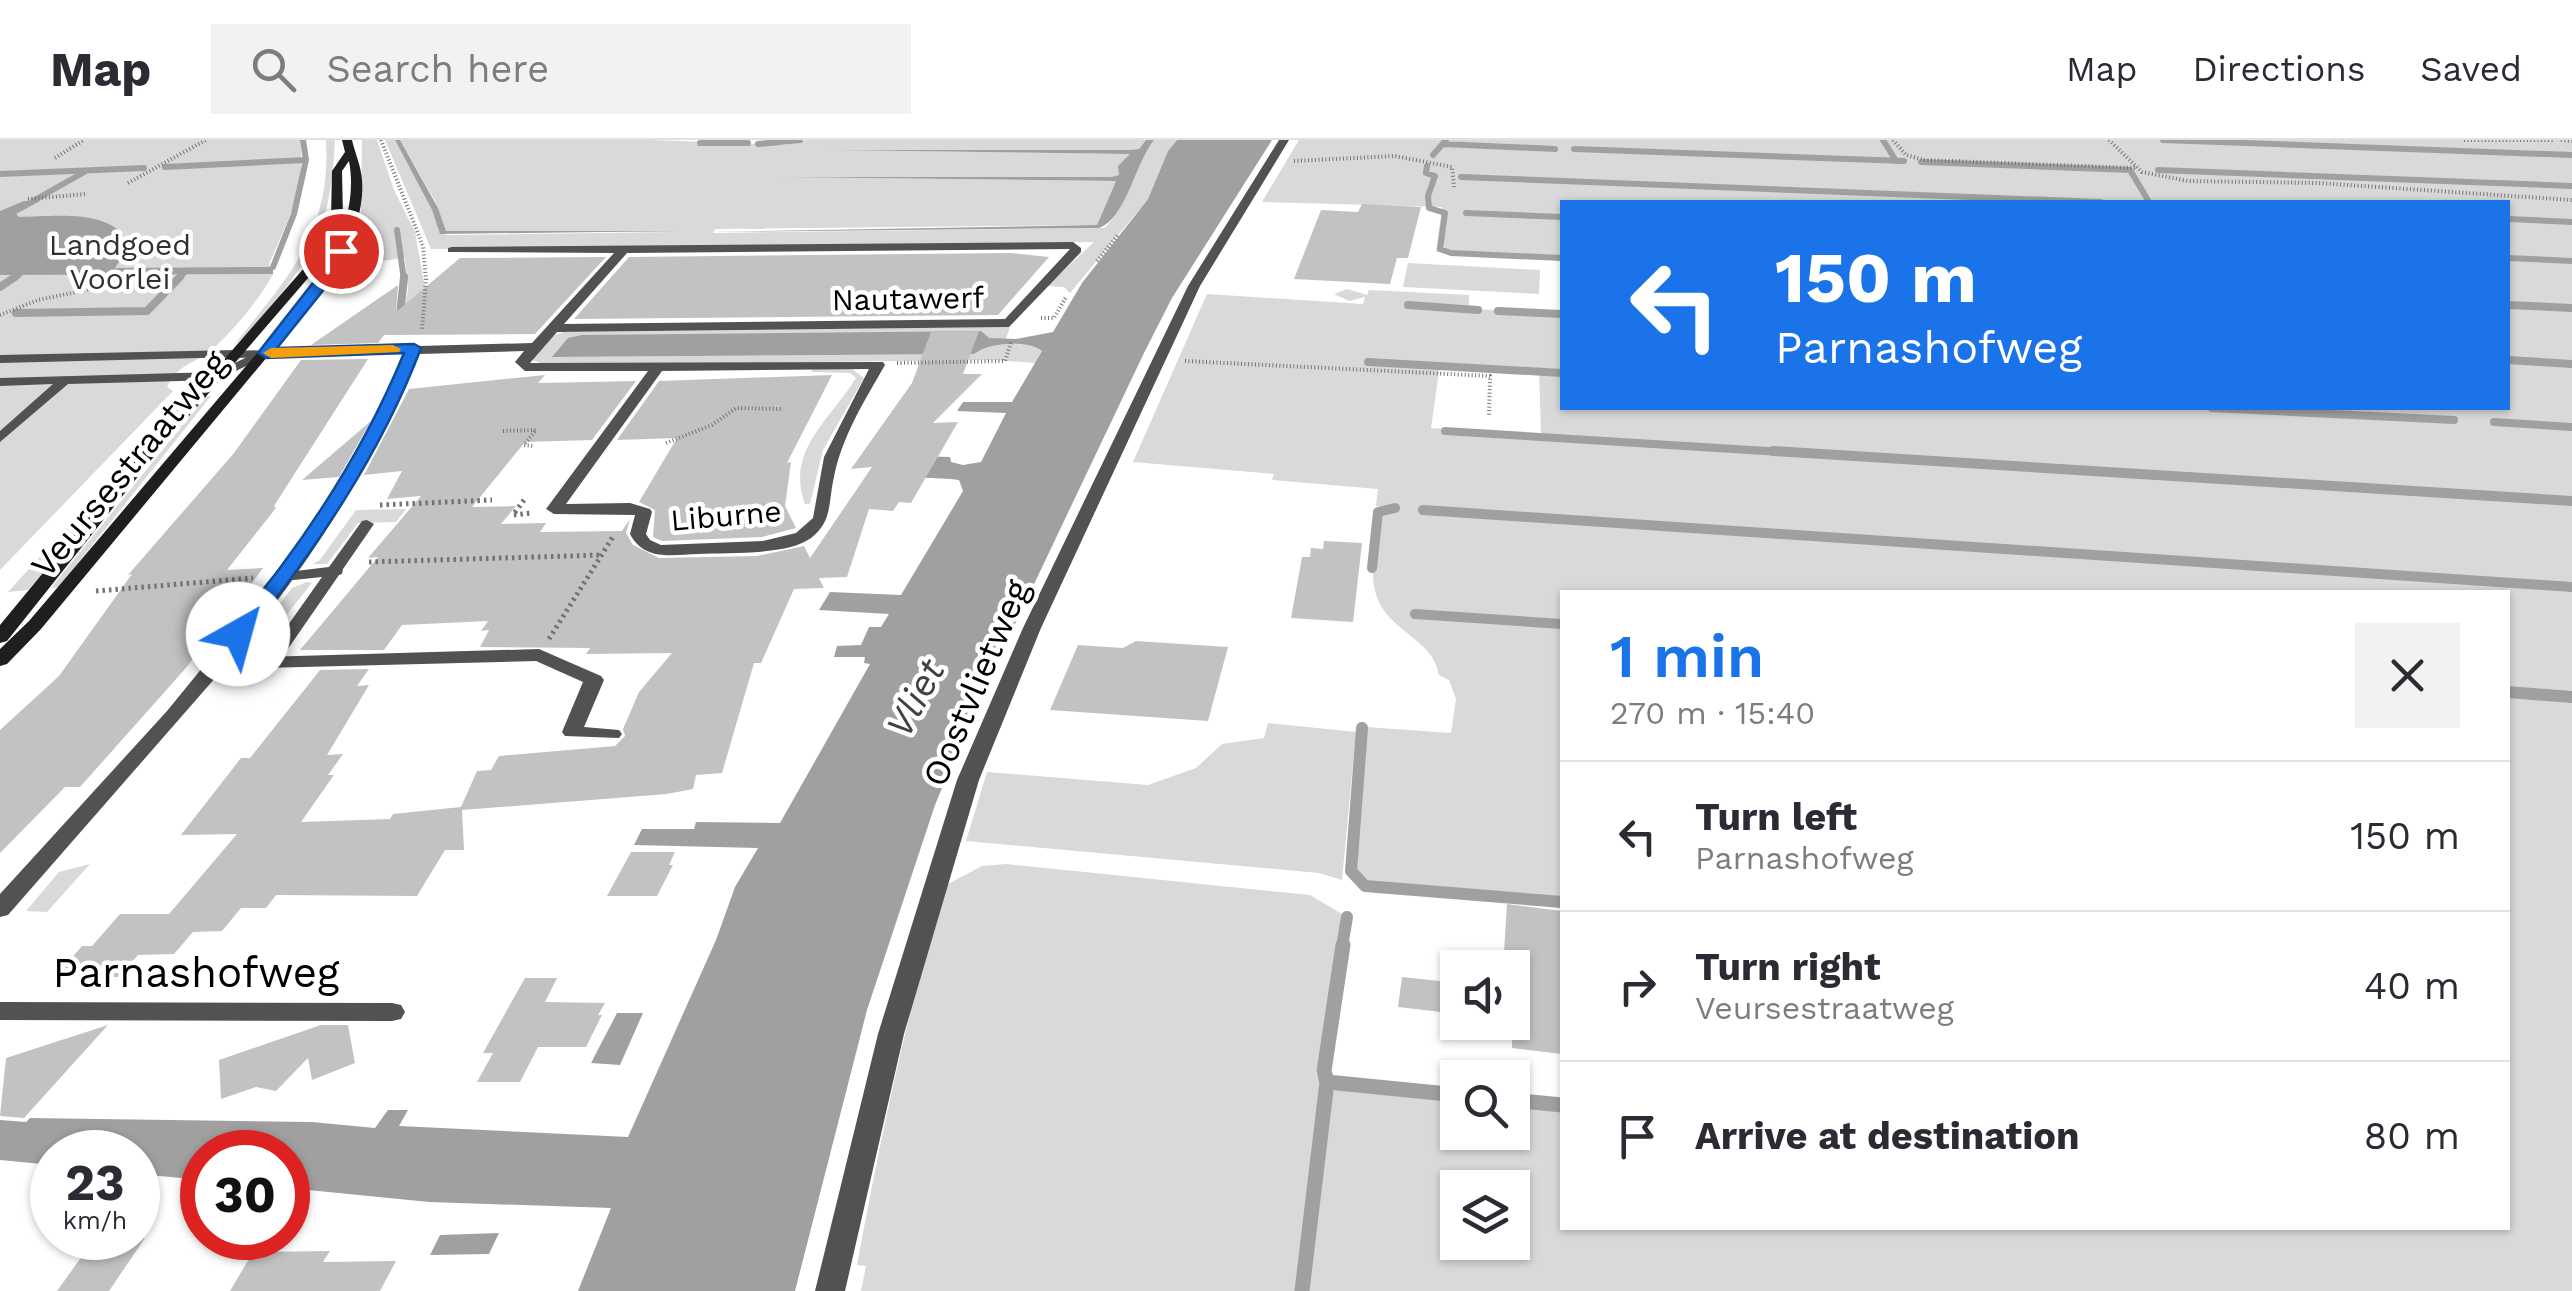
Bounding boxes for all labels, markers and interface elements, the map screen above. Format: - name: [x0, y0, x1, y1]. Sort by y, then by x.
- search box: [211, 24, 911, 114]
- text: Map: [50, 41, 151, 98]
- icon: search: [246, 42, 301, 97]
- text: Search here: [326, 47, 549, 91]
- text: Map: [2066, 48, 2137, 90]
- text: Directions: [2192, 48, 2365, 90]
- text: Saved: [2420, 48, 2522, 90]
- pin: [299, 209, 384, 294]
- icon: arrive: [314, 224, 369, 279]
- park label: Landgoed Voorlei: [49, 227, 191, 296]
- text: 150 m: [1775, 237, 1977, 319]
- icon: left: [1610, 240, 1740, 370]
- street label: Nautawerf: [831, 280, 985, 317]
- text: Parnashofweg: [1775, 321, 2082, 374]
- street label: Veursestraatweg: [22, 342, 236, 586]
- street label: Liburne: [669, 493, 783, 538]
- street label: Oostvlietweg: [914, 573, 1039, 793]
- position arrow: [186, 582, 290, 686]
- text: 1 min: [1610, 621, 1764, 692]
- button: close: [2355, 623, 2460, 728]
- water label: Vliet: [877, 651, 954, 744]
- text: 270 m · 15:40: [1610, 694, 1815, 732]
- text: Turn left: [1695, 795, 1857, 839]
- icon: left: [1610, 809, 1665, 864]
- text: 150 m: [2350, 814, 2460, 858]
- text: Parnashofweg: [1695, 839, 1914, 877]
- text: Turn right: [1695, 945, 1881, 989]
- street label: Parnashofweg: [53, 948, 340, 997]
- map controls: [1440, 950, 1530, 1260]
- button: sound: [1440, 950, 1530, 1040]
- icon: right: [1610, 959, 1665, 1014]
- text: 40 m: [2364, 964, 2460, 1008]
- text: Veursestraatweg: [1695, 989, 1954, 1027]
- button: search: [1440, 1060, 1530, 1150]
- icon: arrive: [1610, 1109, 1665, 1164]
- text: Arrive at destination: [1695, 1114, 2080, 1158]
- text: 80 m: [2364, 1114, 2460, 1158]
- speed limit sign: 30: [180, 1130, 310, 1260]
- text: 23: [65, 1153, 125, 1212]
- button: layers: [1440, 1170, 1530, 1260]
- text: km/h: [63, 1206, 127, 1235]

